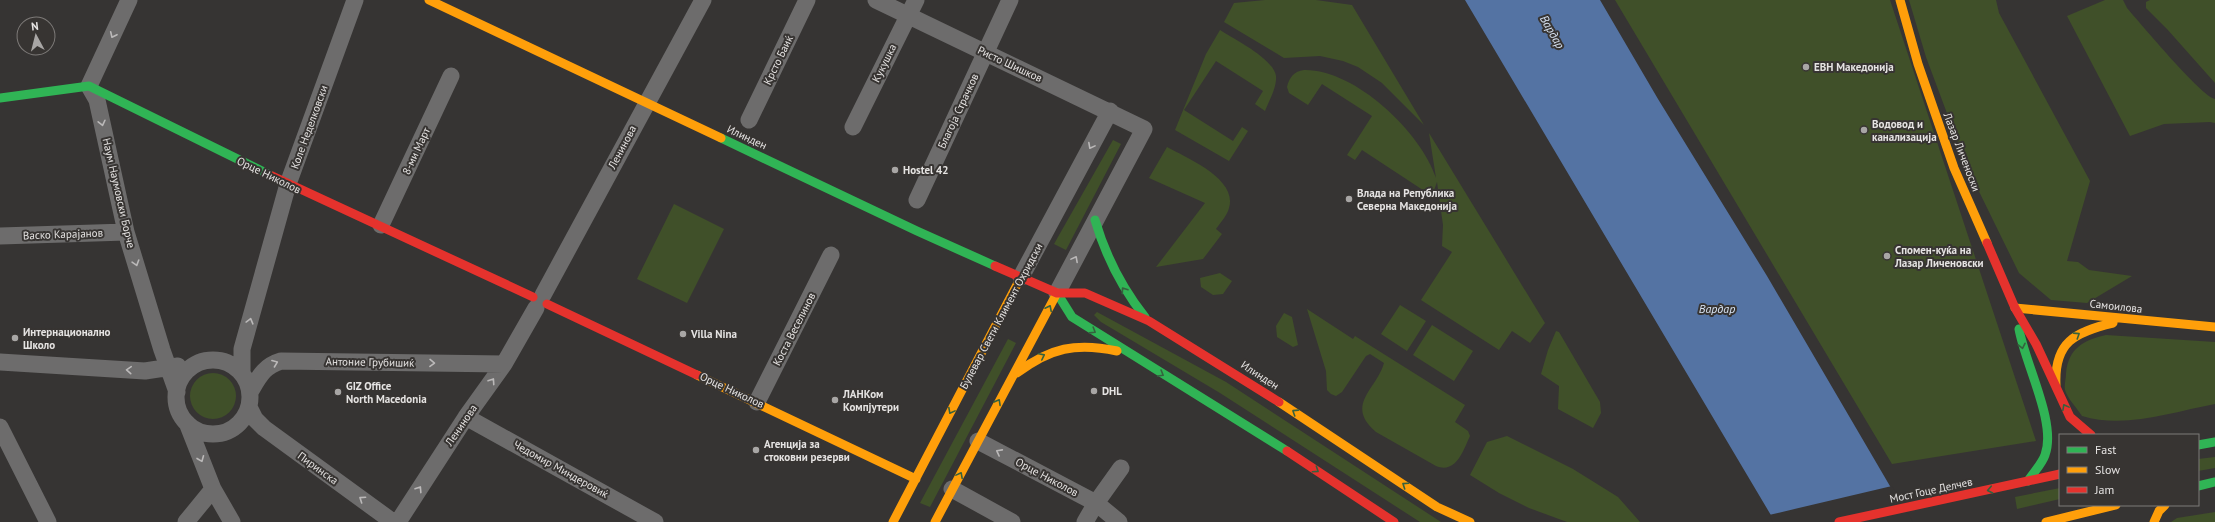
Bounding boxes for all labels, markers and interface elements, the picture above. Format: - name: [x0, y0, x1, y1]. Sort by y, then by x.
- water label: Вардар: [1537, 12, 1568, 51]
- north arrow: [16, 16, 56, 56]
- text: N: [30, 19, 39, 33]
- one-way arrow: [110, 31, 118, 39]
- street label: Крсто Баиќ: [760, 32, 796, 87]
- street label: Кукушка: [869, 41, 899, 85]
- street label: Ристо Шишков: [975, 43, 1045, 85]
- place label: ЕВН Македонија: [1814, 60, 1894, 74]
- marker: ЕВН Македонија: [1801, 62, 1811, 72]
- street label: Благоја Страчков: [934, 71, 982, 151]
- street label: Коле Неделковски: [287, 83, 331, 171]
- street label: Лазар Личеноски: [1940, 110, 1983, 193]
- place label: Водовод и канализација: [1872, 117, 1937, 144]
- one-way arrow: [97, 120, 105, 126]
- street label: Илинден: [725, 122, 769, 152]
- street label: Ленинова: [604, 123, 639, 172]
- street label: 8-ми Март: [399, 125, 433, 177]
- marker: Водовод и канализација: [1859, 125, 1869, 135]
- street label: Наум Наумовски Борче: [100, 137, 139, 250]
- one-way arrow: [1089, 142, 1096, 149]
- street label: Орце Николов: [235, 154, 303, 196]
- place label: Hostel 42: [903, 163, 949, 177]
- marker: Hostel 42: [890, 165, 900, 175]
- place label: Влада на Република Северна Македонија: [1357, 186, 1457, 213]
- marker: Влада на Република Северна Македонија: [1344, 194, 1354, 204]
- street label: Васко Карајанов: [23, 226, 103, 242]
- street label: Булевар Свети Климент Охридски: [956, 241, 1046, 391]
- place label: Спомен-куќа на Лазар Личеновски: [1894, 243, 1984, 270]
- marker: Спомен-куќа на Лазар Личеновски: [1882, 251, 1892, 261]
- one-way arrow: [1070, 256, 1078, 263]
- one-way arrow: [131, 259, 140, 266]
- one-way arrow: [1122, 288, 1129, 295]
- street label: Коста Веселинов: [770, 290, 818, 368]
- street label: Самоилова: [2089, 296, 2143, 316]
- water label: Вардар: [1699, 301, 1735, 316]
- one-way arrow: [1044, 305, 1052, 313]
- one-way arrow: [245, 318, 254, 325]
- place label: Интернационално Школо: [23, 325, 111, 352]
- one-way arrow: [1088, 326, 1095, 333]
- place label: Villa Nina: [690, 327, 737, 341]
- marker: Villa Nina: [678, 329, 688, 339]
- one-way arrow: [2073, 332, 2080, 340]
- marker: Интернационално Школо: [10, 333, 20, 343]
- one-way arrow: [2017, 343, 2026, 349]
- street label: Антоние Грубишиќ: [325, 354, 415, 370]
- one-way arrow: [1037, 354, 1045, 361]
- street label: Илинден: [1238, 358, 1282, 392]
- one-way arrow: [429, 359, 435, 367]
- one-way arrow: [271, 360, 278, 368]
- one-way arrow: [126, 366, 132, 374]
- street label: Орце Николов: [698, 369, 766, 411]
- one-way arrow: [1157, 369, 1164, 377]
- place label: GIZ Office North Macedonia: [346, 379, 427, 406]
- one-way arrow: [487, 379, 494, 386]
- place label: DHL: [1102, 384, 1122, 398]
- marker: DHL: [1089, 386, 1099, 396]
- marker: GIZ Office North Macedonia: [333, 387, 343, 397]
- place label: ЛАНКом Компјутери: [842, 387, 899, 414]
- marker: ЛАНКом Компјутери: [830, 395, 840, 405]
- one-way arrow: [993, 399, 1001, 406]
- street label: Ленинова: [441, 402, 480, 449]
- one-way arrow: [2062, 404, 2069, 412]
- one-way arrow: [948, 407, 956, 415]
- one-way arrow: [1292, 409, 1299, 417]
- legend: [2059, 434, 2199, 506]
- street label: Чедомир Миндеровиќ: [511, 437, 612, 501]
- place label: Агенција за стоковни резерви: [764, 437, 850, 464]
- text: Fast: [2095, 442, 2116, 457]
- marker: Агенција за стоковни резерви: [751, 445, 761, 455]
- street label: Пиринска: [295, 449, 341, 487]
- one-way arrow: [996, 449, 1003, 456]
- one-way arrow: [197, 455, 205, 462]
- street label: Орце Николов: [1013, 455, 1081, 499]
- text: Slow: [2095, 462, 2120, 477]
- one-way arrow: [1312, 466, 1319, 473]
- one-way arrow: [955, 472, 963, 479]
- street label: Мост Гоце Делчев: [1888, 474, 1974, 506]
- text: Jam: [2094, 482, 2114, 497]
- one-way arrow: [1402, 483, 1409, 490]
- one-way arrow: [1987, 485, 1993, 493]
- one-way arrow: [415, 486, 422, 493]
- one-way arrow: [359, 497, 366, 504]

